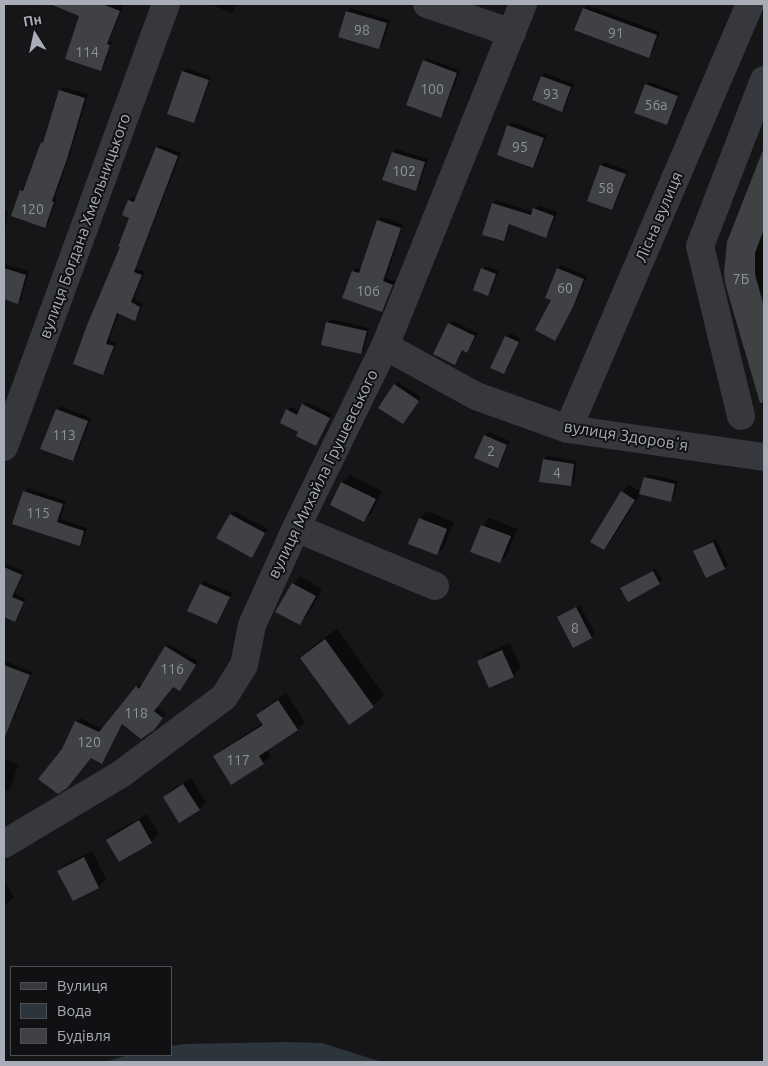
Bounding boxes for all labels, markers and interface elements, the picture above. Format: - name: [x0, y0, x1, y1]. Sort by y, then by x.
- north arrow: [10, 10, 60, 60]
- text: Пн: [22, 11, 43, 30]
- house number: 98: [354, 22, 370, 38]
- house number: 91: [608, 25, 624, 41]
- house number: 114: [75, 44, 99, 60]
- house number: 100: [420, 81, 444, 97]
- house number: 93: [543, 86, 559, 102]
- house number: 56а: [645, 97, 667, 113]
- street label: вулиця Богдана Хмельницького: [35, 111, 135, 341]
- house number: 95: [512, 139, 528, 155]
- house number: 102: [392, 163, 416, 179]
- street label: Лісна вулиця: [631, 169, 687, 265]
- house number: 58: [598, 180, 614, 196]
- house number: 120: [20, 201, 44, 217]
- house number: 7Б: [733, 271, 749, 287]
- house number: 60: [557, 280, 573, 296]
- house number: 106: [356, 283, 380, 299]
- street label: вулиця Михайла Грушевського: [264, 366, 382, 582]
- street label: вулиця Здоровʼя: [562, 417, 690, 455]
- house number: 113: [52, 427, 76, 443]
- house number: 2: [487, 443, 495, 459]
- house number: 4: [553, 465, 561, 481]
- house number: 115: [26, 505, 50, 521]
- house number: 8: [571, 620, 579, 636]
- house number: 116: [160, 661, 184, 677]
- house number: 118: [124, 705, 148, 721]
- house number: 120: [77, 734, 101, 750]
- house number: 117: [226, 752, 250, 768]
- legend: [10, 966, 172, 1056]
- text: Вулиця: [57, 977, 108, 994]
- text: Вода: [57, 1002, 92, 1019]
- text: Будівля: [57, 1027, 111, 1044]

